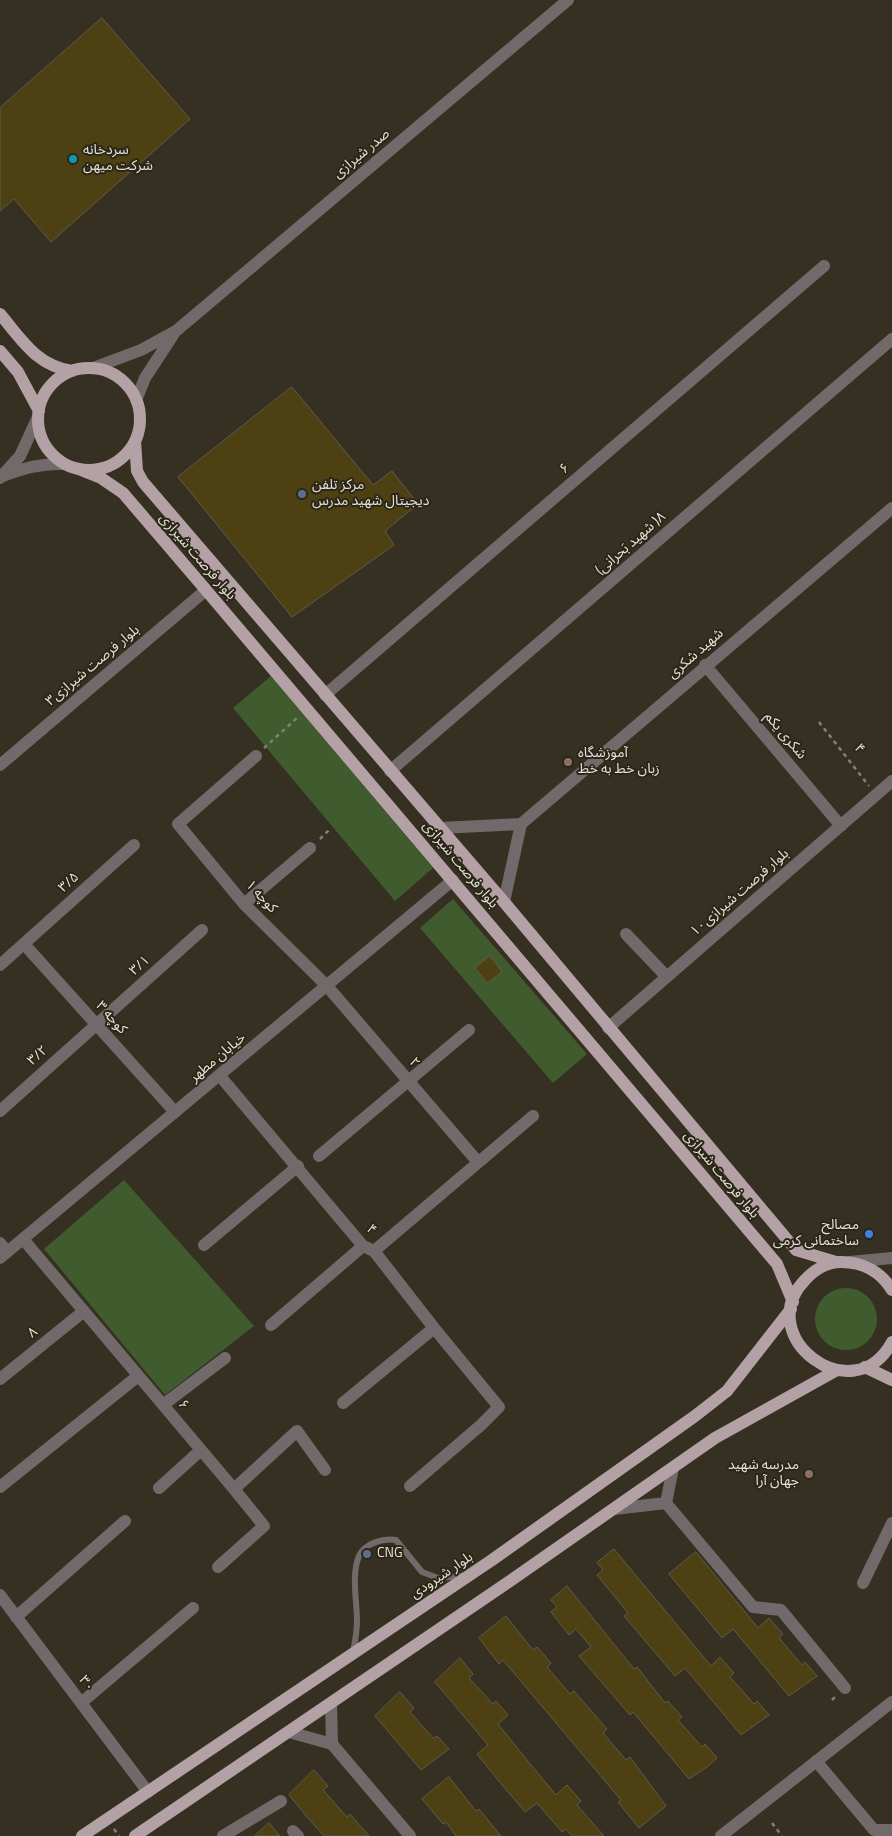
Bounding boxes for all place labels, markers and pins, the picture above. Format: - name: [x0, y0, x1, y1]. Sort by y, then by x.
- place label: سردخانه شرکت میهن: [83, 143, 153, 176]
- marker: سردخانه شرکت میهن: [67, 153, 79, 165]
- place label: مرکز تلفن دیجیتال شهید مدرس: [312, 478, 429, 511]
- marker: مرکز تلفن دیجیتال شهید مدرس: [296, 488, 308, 500]
- place label: آموزشگاه زبان خط به خط: [578, 746, 660, 779]
- marker: آموزشگاه زبان خط به خط: [562, 756, 574, 768]
- place label: مصالح ساختمانی کرمی: [773, 1218, 859, 1250]
- marker: مصالح ساختمانی کرمی: [863, 1228, 875, 1240]
- place label: مدرسه شهید جهان آرا: [728, 1458, 799, 1490]
- marker: مدرسه شهید جهان آرا: [803, 1468, 815, 1480]
- place label: CNG: [377, 1546, 403, 1562]
- marker: CNG: [361, 1548, 373, 1560]

